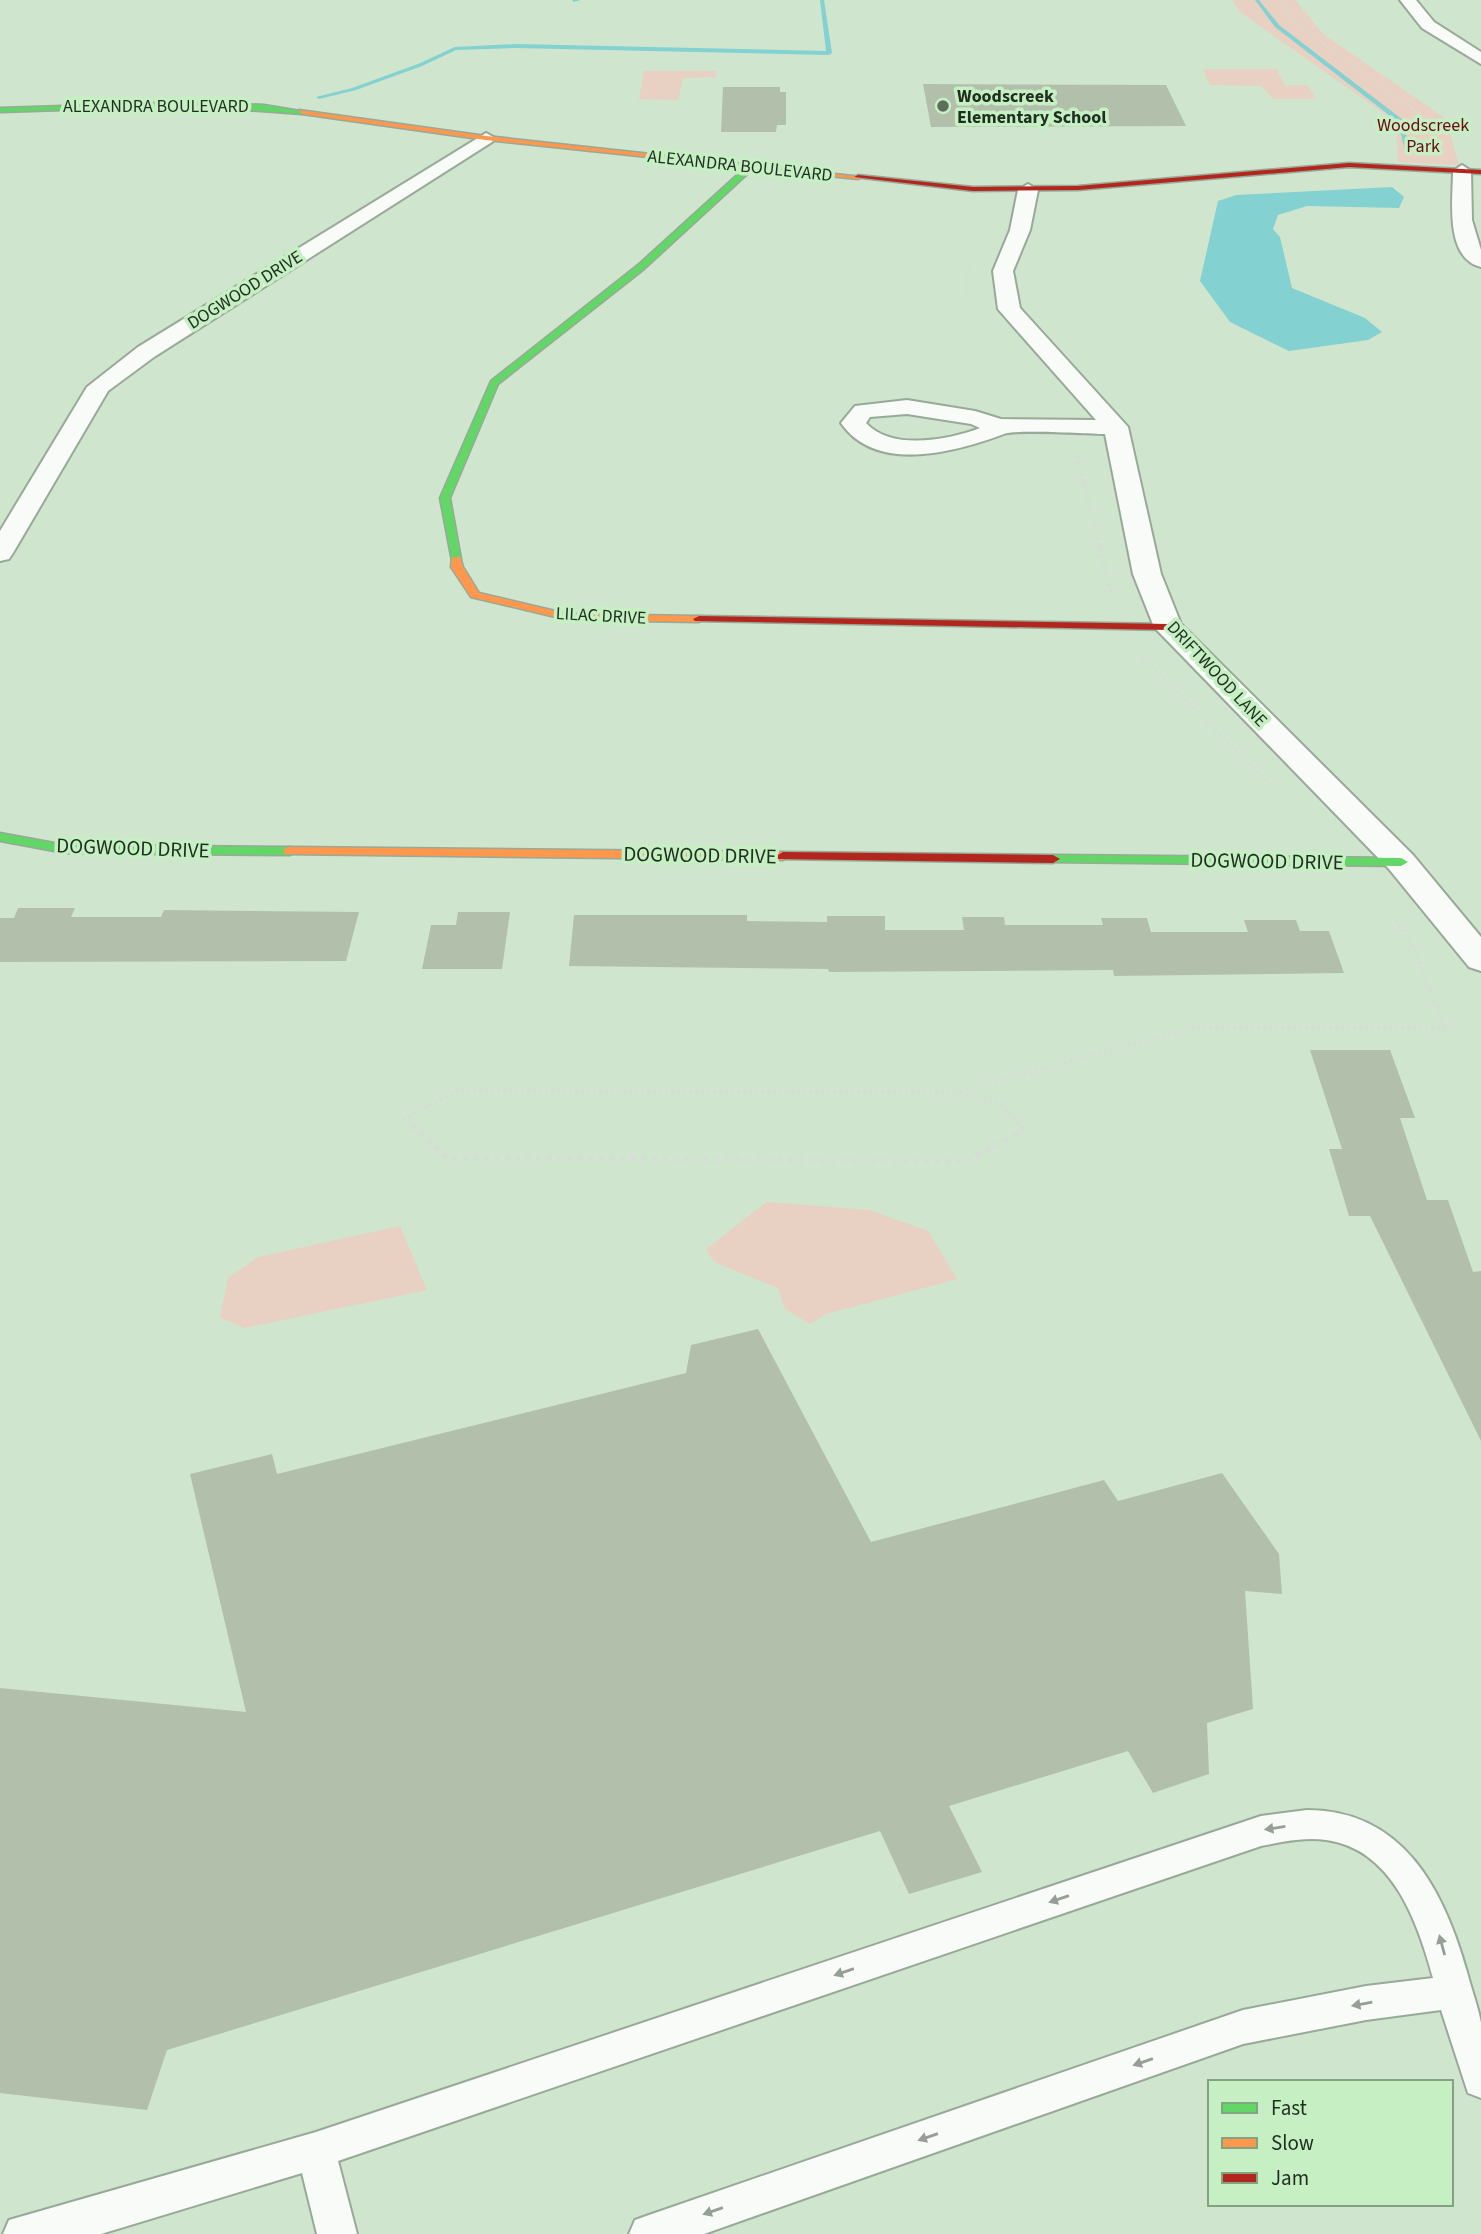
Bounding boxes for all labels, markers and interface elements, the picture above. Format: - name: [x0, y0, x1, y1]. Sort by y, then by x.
- place label: Woodscreek Elementary School: [957, 84, 1107, 130]
- street label: ALEXANDRA BOULEVARD: [63, 94, 249, 119]
- marker: Woodscreek Elementary School: [935, 98, 951, 114]
- park label: Woodscreek Park: [1377, 113, 1469, 159]
- street label: ALEXANDRA BOULEVARD: [646, 144, 834, 188]
- street label: DOGWOOD DRIVE: [183, 245, 307, 335]
- street label: LILAC DRIVE: [555, 601, 647, 631]
- street label: DRIFTWOOD LANE: [1161, 615, 1273, 733]
- street label: DOGWOOD DRIVE: [56, 830, 210, 866]
- street label: DOGWOOD DRIVE: [623, 839, 777, 871]
- street label: DOGWOOD DRIVE: [1190, 845, 1344, 877]
- one-way arrow: [1264, 1823, 1286, 1834]
- one-way arrow: [1049, 1894, 1070, 1905]
- one-way arrow: [1436, 1933, 1447, 1955]
- one-way arrow: [833, 1967, 854, 1978]
- one-way arrow: [1351, 1999, 1373, 2010]
- one-way arrow: [1132, 2057, 1153, 2068]
- legend: [1208, 2080, 1453, 2206]
- text: Fast: [1271, 2093, 1307, 2123]
- text: Slow: [1271, 2128, 1314, 2158]
- one-way arrow: [917, 2132, 938, 2143]
- text: Jam: [1271, 2163, 1309, 2193]
- one-way arrow: [702, 2206, 723, 2217]

